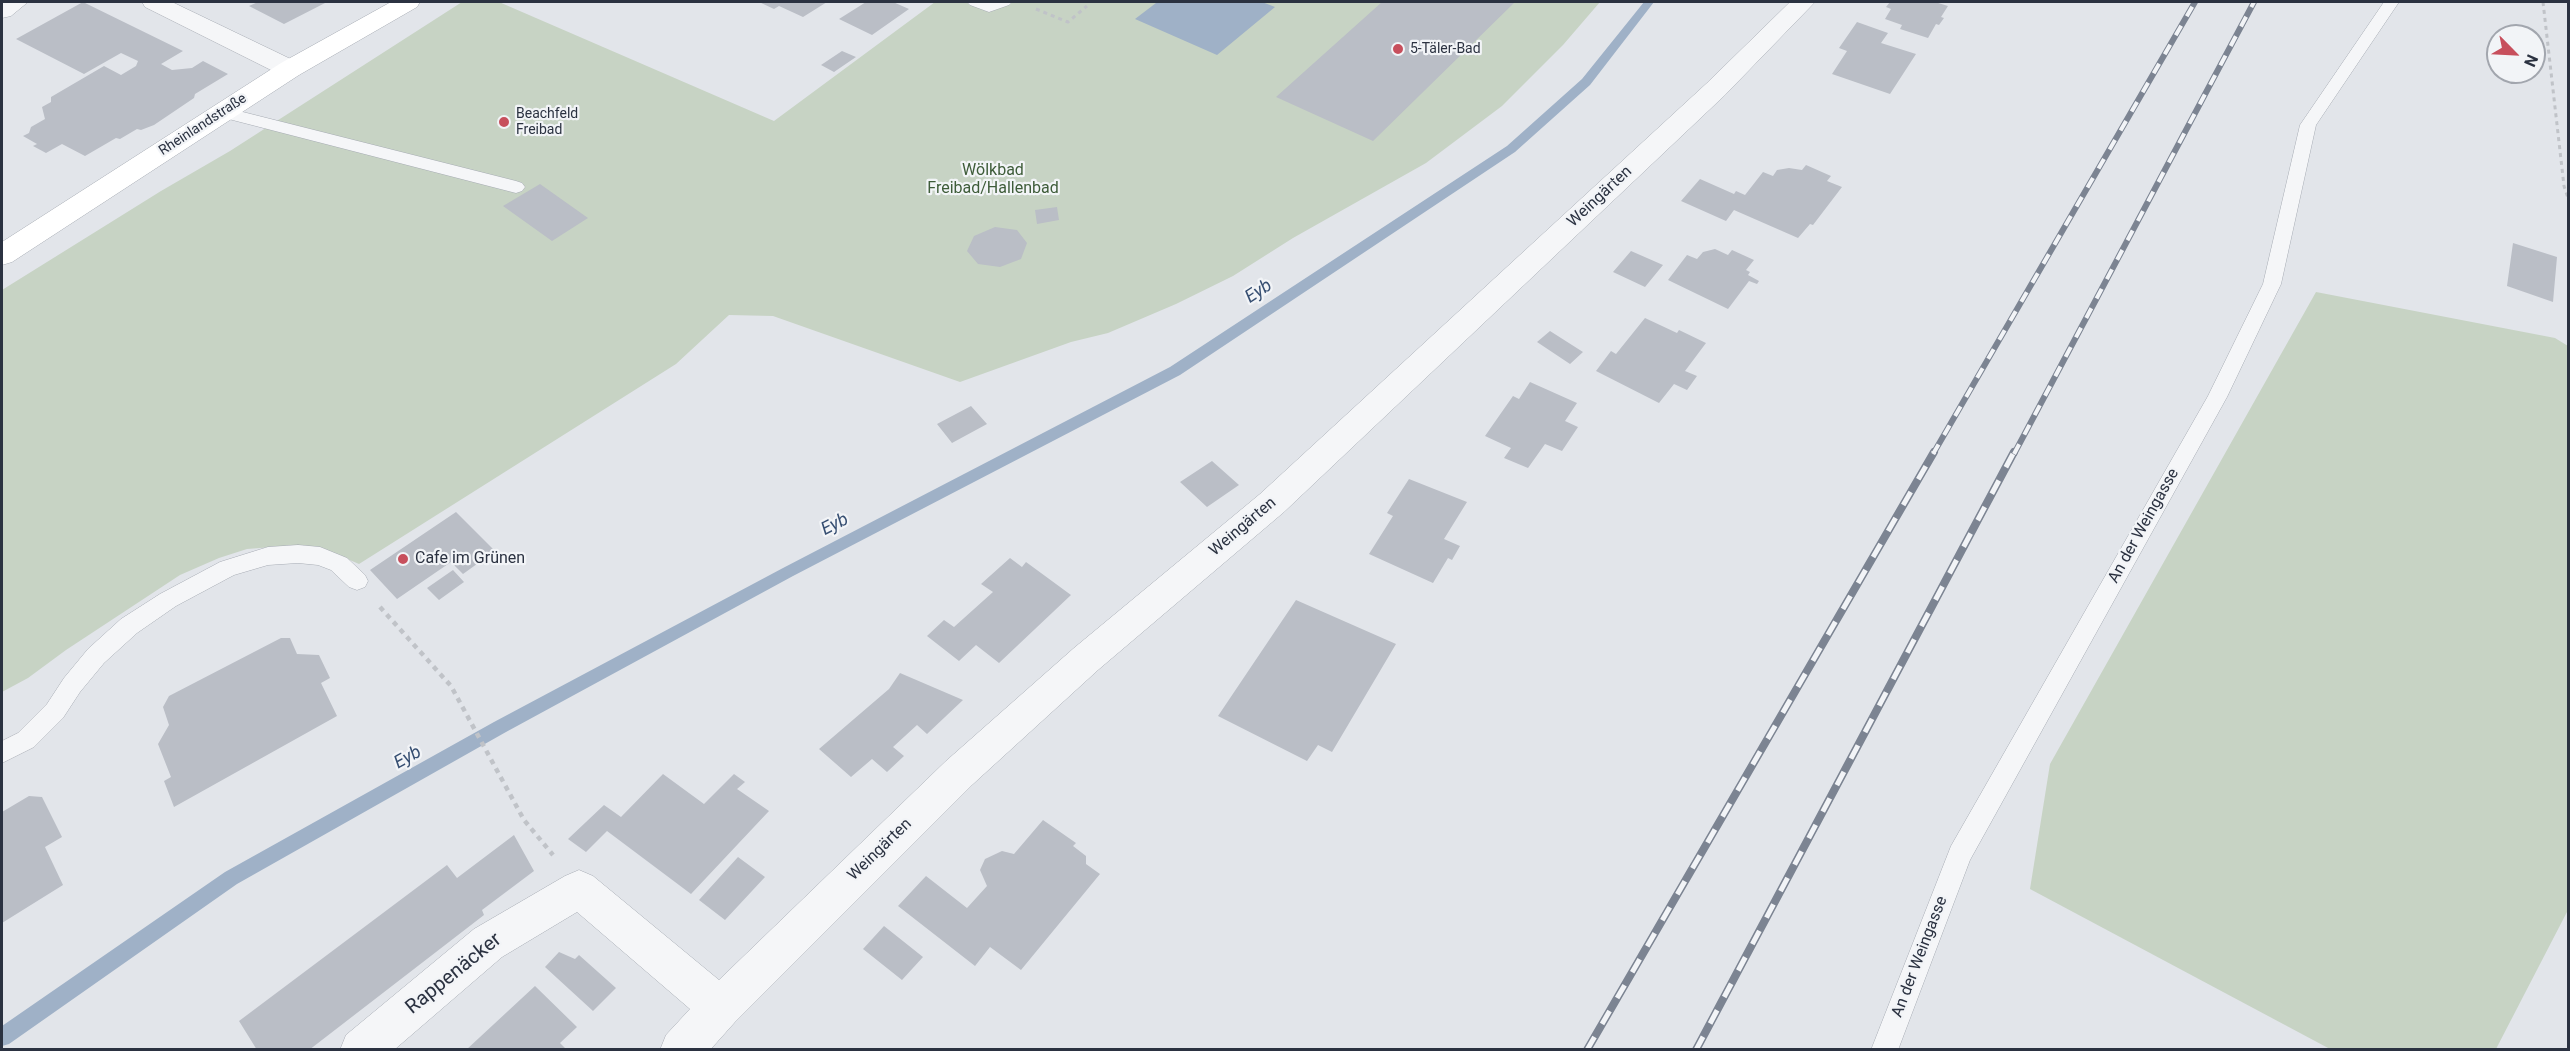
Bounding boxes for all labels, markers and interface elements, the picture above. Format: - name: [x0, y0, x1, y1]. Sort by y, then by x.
- north arrow: [2486, 24, 2546, 84]
- place label: 5-Täler-Bad: [1410, 41, 1481, 57]
- marker: 5-Täler-Bad: [1391, 42, 1405, 56]
- text: N: [2520, 52, 2542, 70]
- street label: Rheinlandstraße: [156, 90, 250, 160]
- place label: Beachfeld Freibad: [516, 106, 578, 138]
- marker: Beachfeld Freibad: [497, 115, 511, 129]
- park label: Wölkbad Freibad/Hallenbad: [927, 161, 1059, 199]
- street label: Weingärten: [1564, 162, 1636, 232]
- water label: Eyb: [1241, 275, 1277, 309]
- street label: An der Weingasse: [2105, 465, 2183, 587]
- street label: Weingärten: [1206, 494, 1280, 560]
- water label: Eyb: [818, 509, 852, 541]
- place label: Cafe im Grünen: [415, 549, 525, 569]
- marker: Cafe im Grünen: [396, 552, 410, 566]
- water label: Eyb: [391, 742, 425, 774]
- street label: Weingärten: [844, 815, 916, 885]
- street label: An der Weingasse: [1888, 894, 1952, 1020]
- street label: Rappenäcker: [401, 928, 507, 1020]

